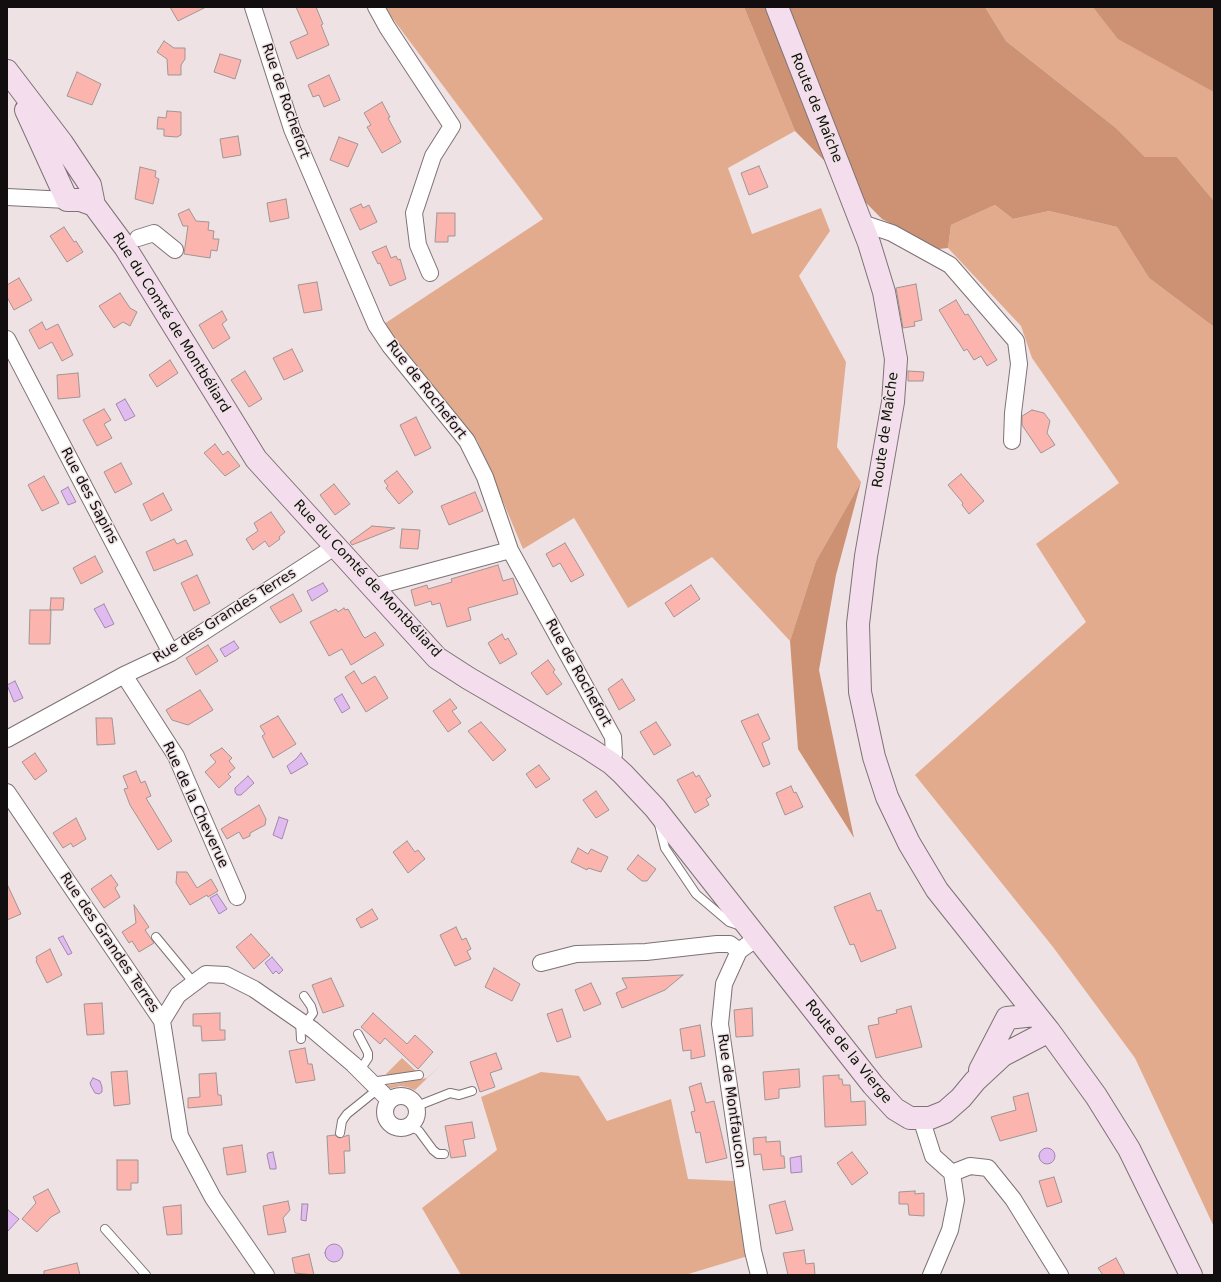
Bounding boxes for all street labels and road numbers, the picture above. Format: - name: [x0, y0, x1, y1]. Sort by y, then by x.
- street label: Rue de Rochefort: [257, 41, 313, 161]
- street label: Route de Maîche: [786, 51, 846, 165]
- street label: Rue du Comté de Montbéliard: [109, 230, 233, 416]
- street label: Rue de Rochefort: [382, 337, 470, 443]
- street label: Route de Maîche: [870, 371, 902, 489]
- street label: Rue des Sapins: [57, 445, 121, 547]
- street label: Rue du Comté de Montbéliard: [290, 497, 444, 661]
- street label: Rue des Grandes Terres: [150, 565, 300, 667]
- street label: Rue de Rochefort: [541, 616, 615, 730]
- street label: Rue de la Cheverue: [158, 739, 232, 871]
- street label: Rue des Grandes Terres: [56, 870, 162, 1016]
- street label: Route de la Vierge: [801, 997, 895, 1107]
- street label: Rue de Montfaucon: [713, 1033, 749, 1169]

